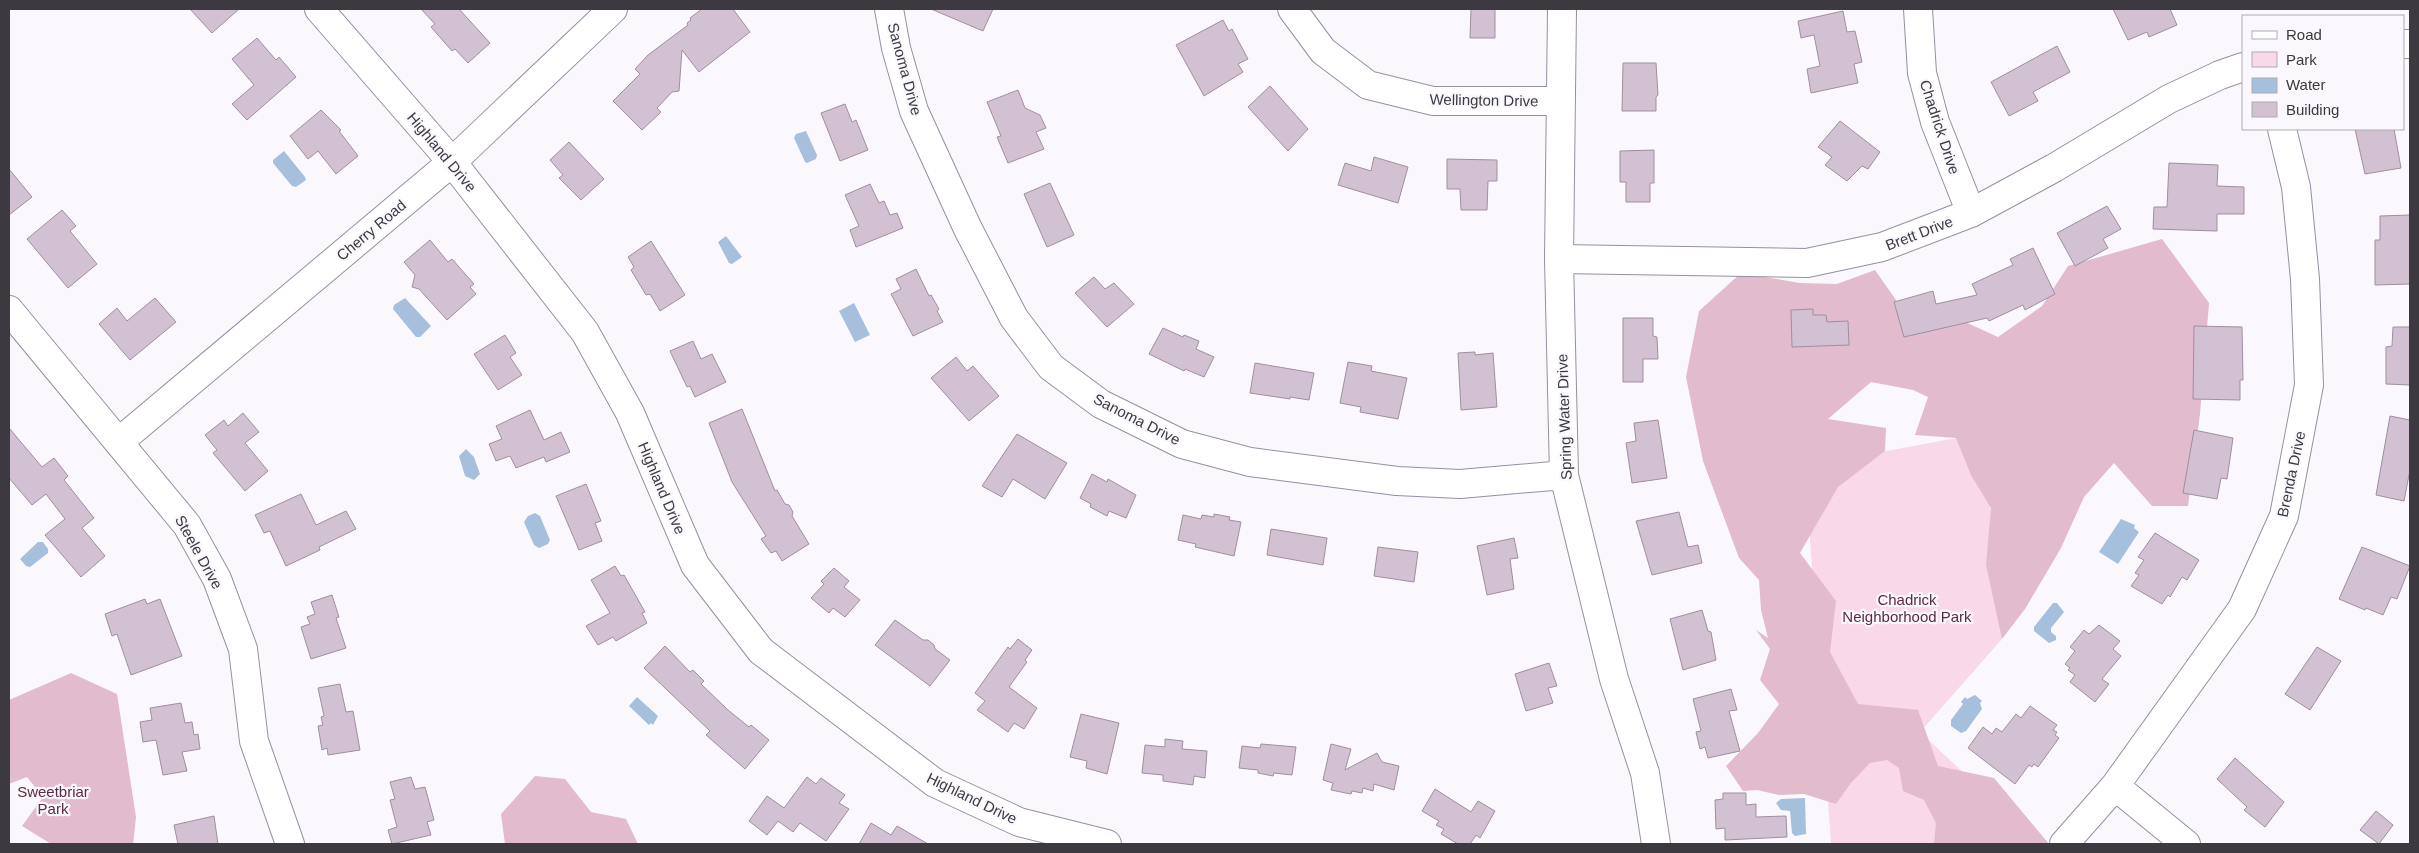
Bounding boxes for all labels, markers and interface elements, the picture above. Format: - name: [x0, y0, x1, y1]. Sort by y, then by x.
- legend: [2242, 15, 2404, 130]
- street label: Sanoma Drive: [884, 21, 926, 117]
- text: Road: [2286, 26, 2322, 43]
- text: Park: [2286, 51, 2317, 68]
- text: Water: [2286, 76, 2325, 93]
- street label: Chadrick Drive: [1917, 78, 1963, 176]
- street label: Wellington Drive: [1429, 91, 1539, 109]
- text: Building: [2286, 101, 2339, 118]
- street label: Highland Drive: [404, 109, 480, 195]
- street label: Cherry Road: [333, 196, 409, 264]
- street label: Brett Drive: [1883, 212, 1955, 254]
- street label: Spring Water Drive: [1553, 354, 1575, 480]
- street label: Sanoma Drive: [1091, 390, 1183, 448]
- street label: Brenda Drive: [2274, 429, 2308, 519]
- street label: Highland Drive: [635, 439, 689, 537]
- street label: Steele Drive: [172, 512, 226, 592]
- park label: Chadrick Neighborhood Park: [1842, 591, 1972, 625]
- street label: Highland Drive: [924, 769, 1020, 827]
- park label: Sweetbriar Park: [17, 783, 89, 817]

